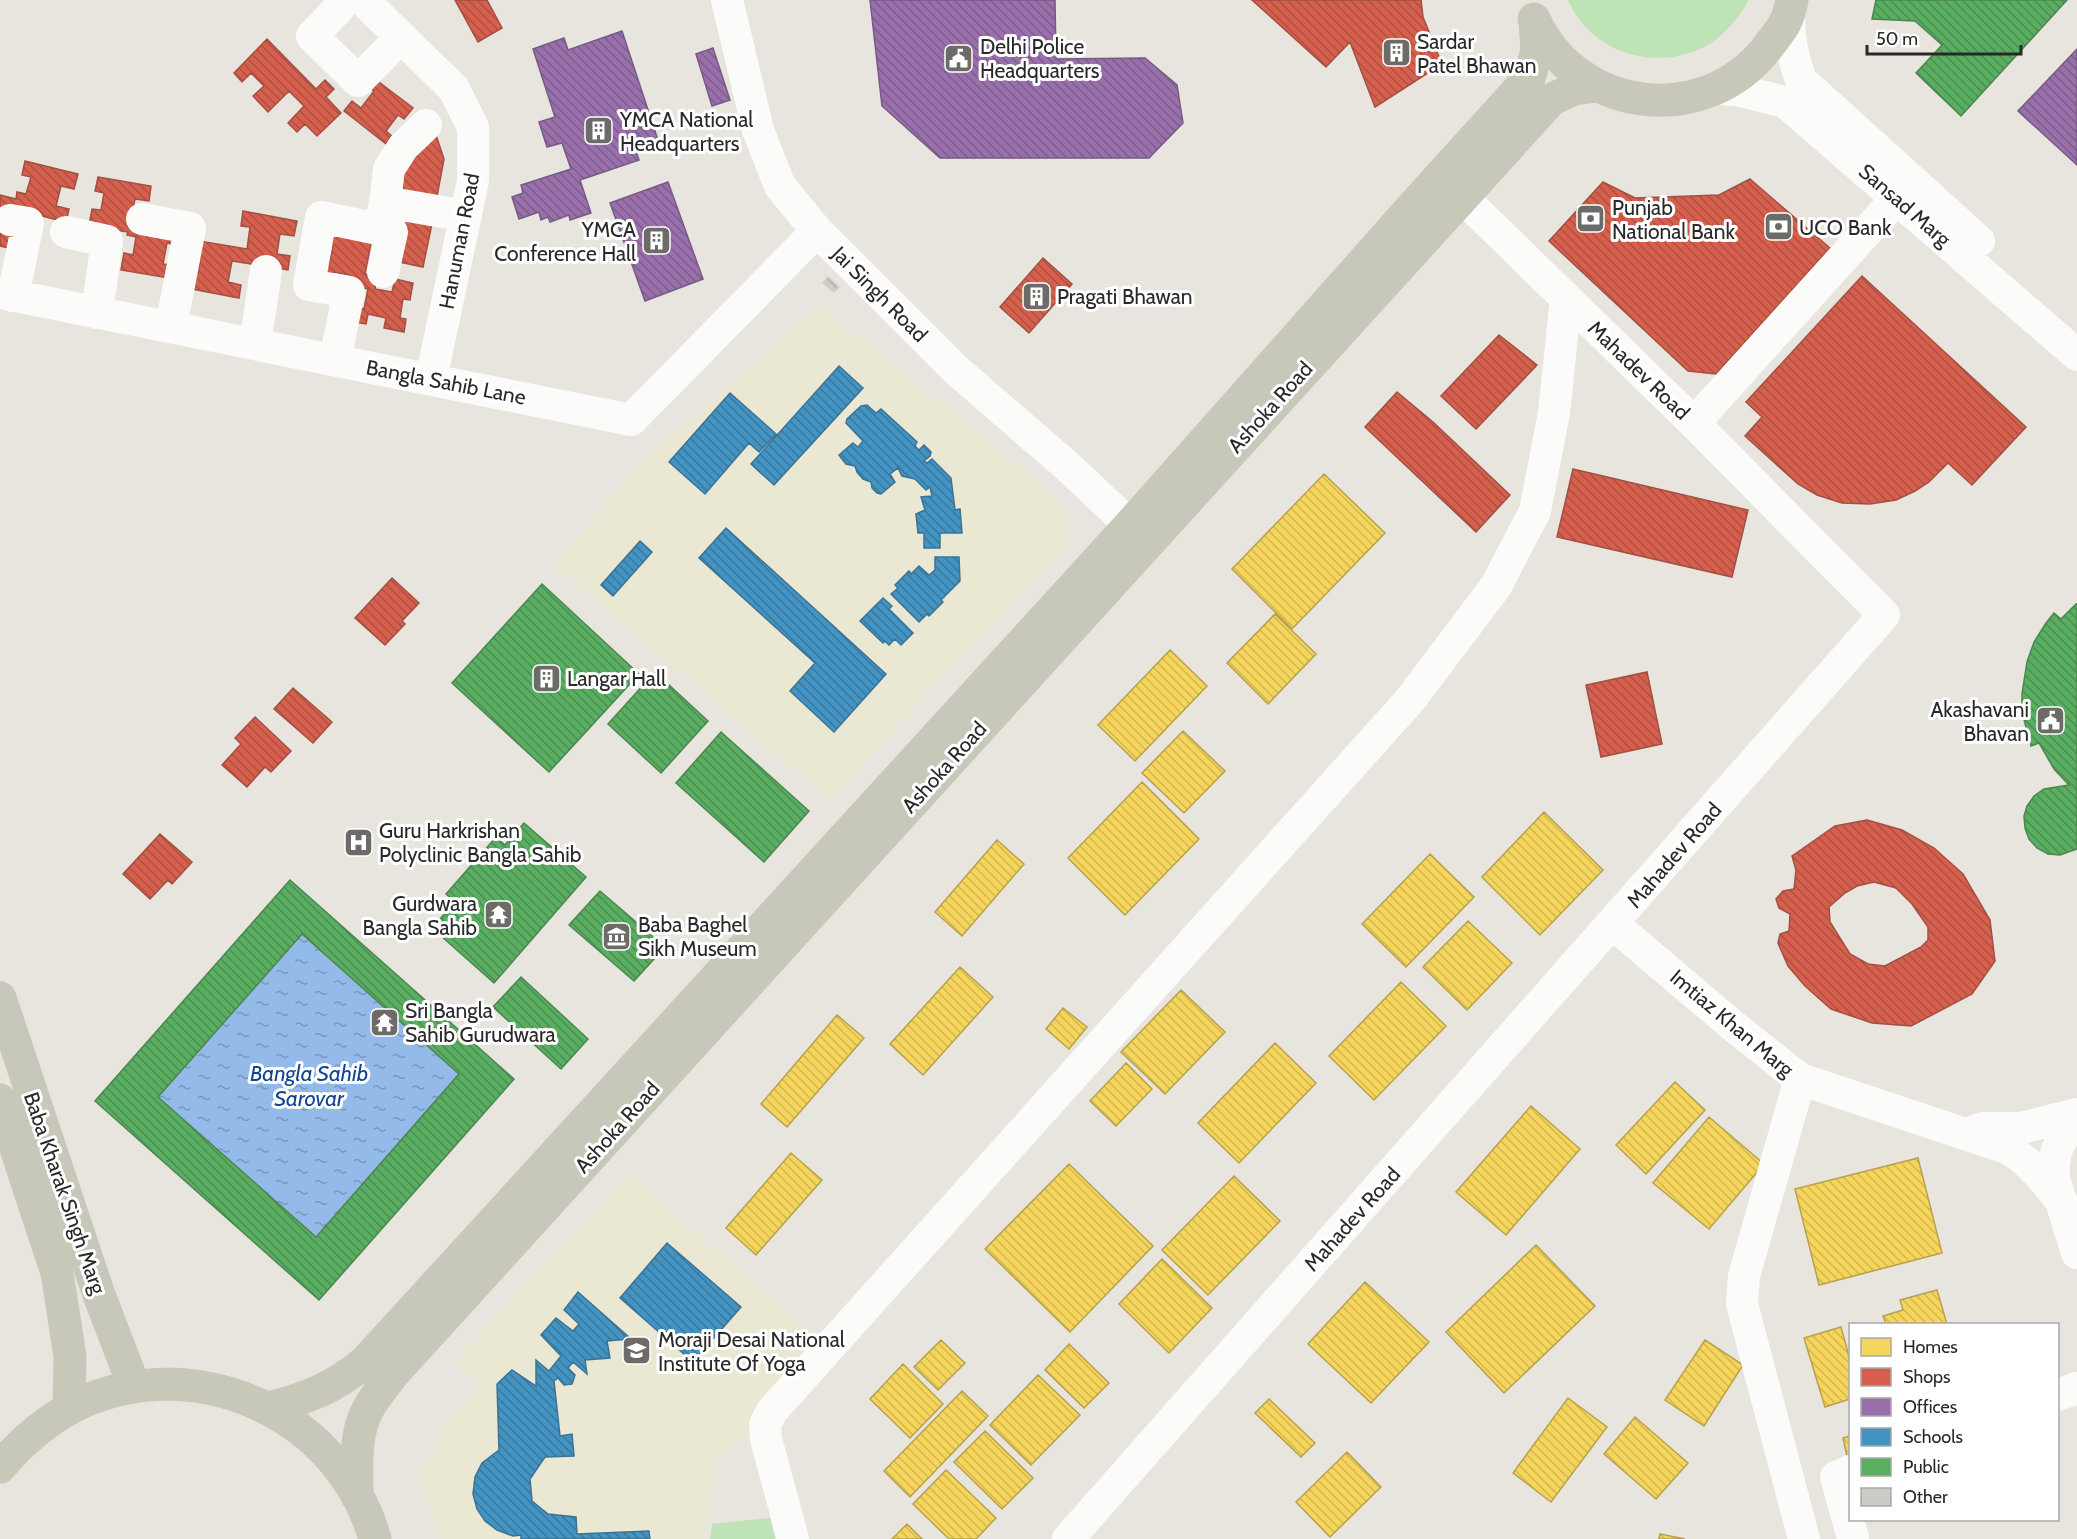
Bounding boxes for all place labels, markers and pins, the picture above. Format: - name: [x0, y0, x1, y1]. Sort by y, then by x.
- place label: Sardar Patel Bhawan: [1417, 29, 1537, 78]
- place label: Delhi Police Headquarters: [980, 34, 1100, 83]
- building icon: Sardar Patel Bhawan: [1380, 37, 1412, 69]
- public building icon: Delhi Police Headquarters: [943, 42, 975, 74]
- place label: YMCA National Headquarters: [619, 107, 753, 156]
- building icon: YMCA National Headquarters: [583, 115, 615, 147]
- place label: Punjab National Bank: [1612, 195, 1735, 244]
- bank icon: Punjab National Bank: [1575, 203, 1607, 235]
- bank icon: UCO Bank: [1762, 211, 1794, 243]
- place label: UCO Bank: [1799, 215, 1892, 240]
- place label: YMCA Conference Hall: [494, 217, 636, 266]
- building icon: YMCA Conference Hall: [641, 225, 673, 257]
- building icon: Pragati Bhawan: [1020, 280, 1052, 312]
- place label: Pragati Bhawan: [1057, 284, 1193, 309]
- building icon: Langar Hall: [530, 662, 562, 694]
- place label: Langar Hall: [567, 666, 666, 691]
- place label: Akashavani Bhavan: [1930, 697, 2029, 746]
- public building icon: Akashavani Bhavan: [2034, 705, 2066, 737]
- place label: Guru Harkrishan Polyclinic Bangla Sahib: [379, 818, 581, 867]
- hospital icon: Guru Harkrishan Polyclinic Bangla Sahib: [342, 826, 374, 858]
- place label: Gurdwara Bangla Sahib: [363, 891, 477, 940]
- temple icon: Gurdwara Bangla Sahib: [482, 899, 514, 931]
- place label: Baba Baghel Sikh Museum: [638, 912, 757, 961]
- museum icon: Baba Baghel Sikh Museum: [601, 920, 633, 952]
- place label: Sri Bangla Sahib Gurudwara: [405, 998, 556, 1047]
- temple icon: Sri Bangla Sahib Gurudwara: [368, 1006, 400, 1038]
- place label: Moraji Desai National Institute Of Yoga: [658, 1327, 845, 1376]
- school or university icon: Moraji Desai National Institute Of Yoga: [621, 1335, 653, 1367]

